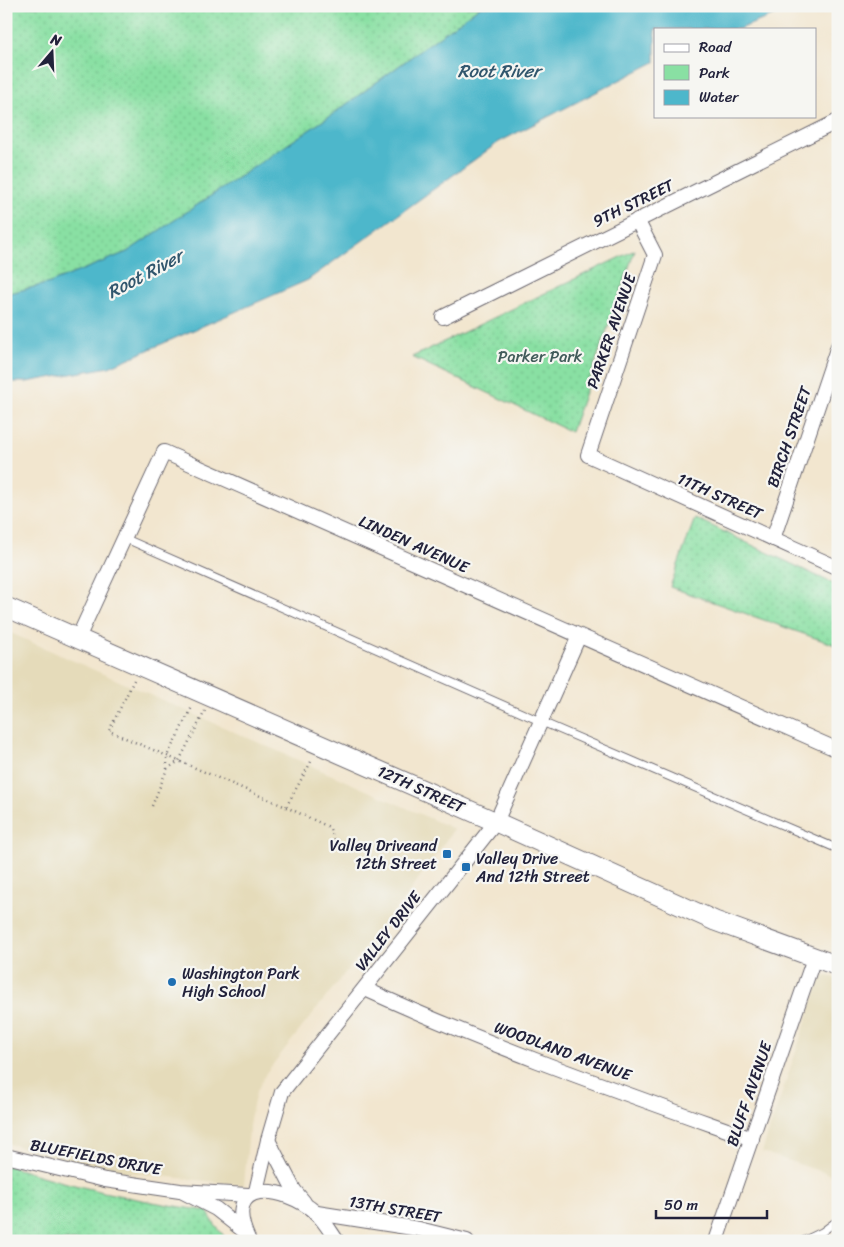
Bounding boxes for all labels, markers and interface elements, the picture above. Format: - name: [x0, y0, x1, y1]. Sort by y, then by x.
- text: N: [46, 26, 65, 54]
- north arrow: [28, 28, 78, 78]
- legend: [654, 28, 816, 118]
- text: Road: [699, 34, 732, 60]
- water label: Root River: [458, 55, 544, 87]
- text: Park: [699, 60, 730, 86]
- text: Water: [699, 84, 739, 110]
- street label: 9TH STREET: [588, 170, 679, 235]
- water label: Root River: [101, 239, 192, 308]
- street label: PARKER AVENUE: [578, 268, 645, 393]
- park label: Parker Park: [498, 342, 583, 371]
- street label: BIRCH STREET: [758, 381, 820, 491]
- street label: 11TH STREET: [673, 464, 768, 528]
- street label: LINDEN AVENUE: [354, 507, 475, 582]
- street label: 12TH STREET: [372, 757, 470, 822]
- place label: Valley Driveand 12th Street: [330, 831, 439, 878]
- place label: Valley Drive And 12th Street: [475, 844, 590, 891]
- marker: Valley Driveand 12th Street: [441, 848, 453, 860]
- marker: Valley Drive And 12th Street: [460, 861, 472, 873]
- street label: VALLEY DRIVE: [347, 884, 430, 978]
- place label: Washington Park High School: [182, 959, 300, 1006]
- marker: Washington Park High School: [166, 976, 178, 988]
- street label: WOODLAND AVENUE: [490, 1013, 637, 1090]
- street label: BLUFF AVENUE: [718, 1037, 781, 1150]
- street label: BLUEFIELDS DRIVE: [28, 1130, 165, 1184]
- street label: 13TH STREET: [347, 1187, 444, 1232]
- scale bar: [656, 1187, 768, 1219]
- text: 50 m: [664, 1192, 699, 1218]

